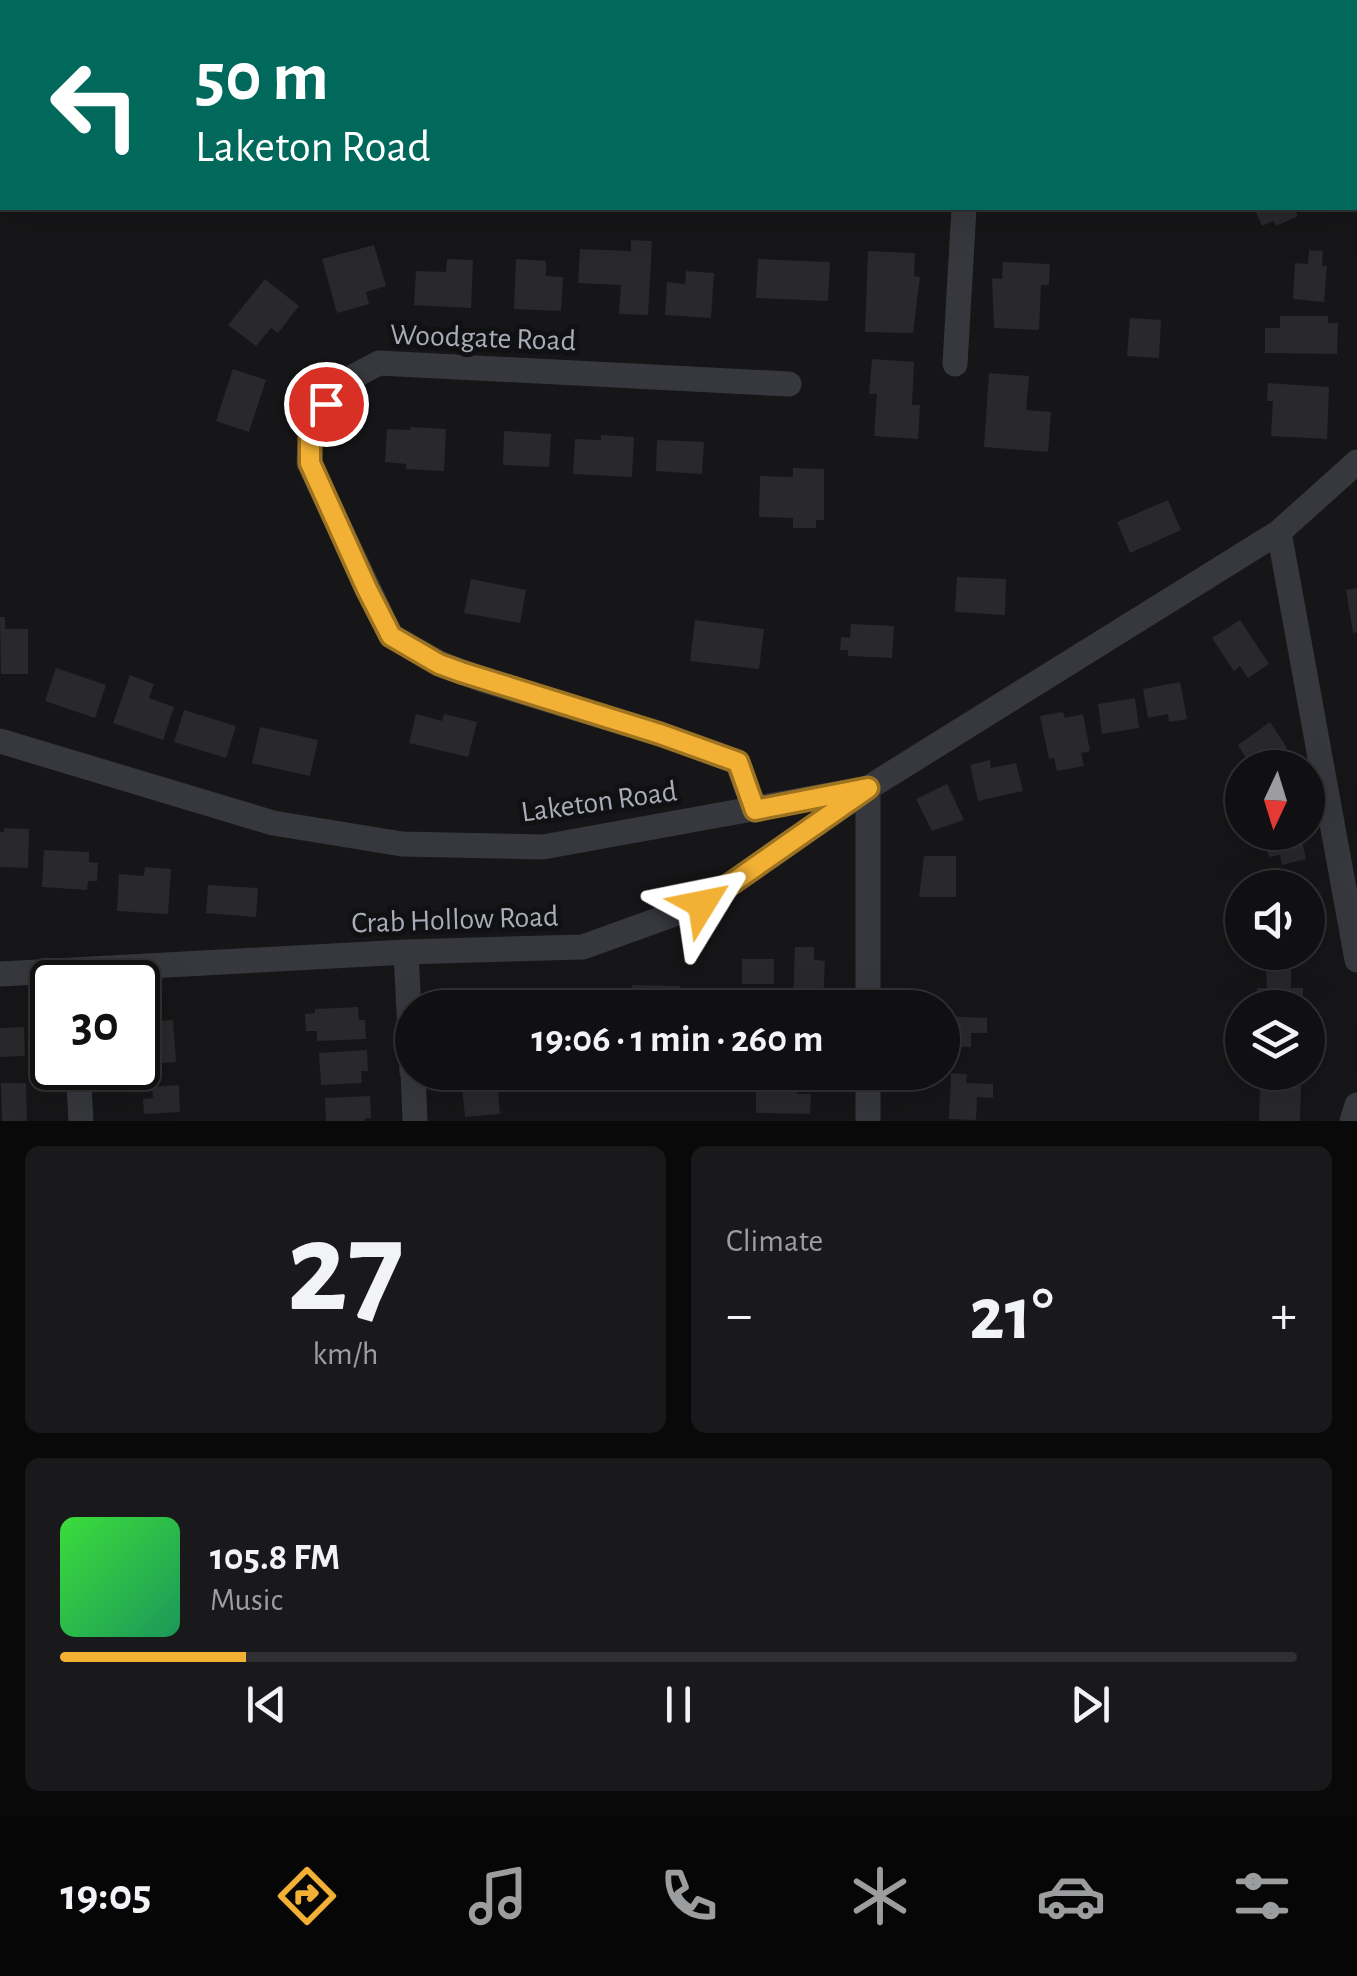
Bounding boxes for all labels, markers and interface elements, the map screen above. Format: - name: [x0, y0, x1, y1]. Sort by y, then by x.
- icon: left: [30, 40, 160, 170]
- text: 50 m: [195, 43, 329, 113]
- text: Laketon Road: [195, 125, 431, 170]
- street label: Woodgate Road: [389, 320, 577, 356]
- pin: [284, 362, 369, 447]
- icon: arrive: [299, 377, 354, 432]
- north arrow: [1225, 750, 1325, 850]
- map controls: [1225, 750, 1325, 1090]
- street label: Laketon Road: [519, 776, 679, 828]
- position arrow: [650, 852, 754, 956]
- button: sound: [1225, 870, 1325, 970]
- street label: Crab Hollow Road: [351, 901, 559, 939]
- speed limit sign: 30: [30, 960, 160, 1090]
- button: layers: [1225, 990, 1325, 1090]
- text: 19:06 · 1 min · 260 m: [532, 1021, 823, 1059]
- text: 27: [287, 1205, 404, 1335]
- text: Climate: [726, 1225, 823, 1257]
- text: 21°: [969, 1278, 1054, 1353]
- text: −: [726, 1288, 752, 1343]
- text: +: [1271, 1288, 1297, 1343]
- text: km/h: [312, 1338, 379, 1370]
- text: 105.8 FM: [210, 1539, 340, 1577]
- text: Music: [210, 1584, 283, 1616]
- icon: previous: [239, 1677, 294, 1732]
- icon: pause: [651, 1677, 706, 1732]
- icon: next: [1063, 1677, 1118, 1732]
- icon: directions: [272, 1861, 342, 1931]
- icon: music: [463, 1861, 533, 1931]
- icon: phone: [654, 1861, 724, 1931]
- icon: climate: [845, 1861, 915, 1931]
- icon: car: [1036, 1861, 1106, 1931]
- icon: filters: [1227, 1861, 1297, 1931]
- text: 19:05: [60, 1873, 152, 1918]

